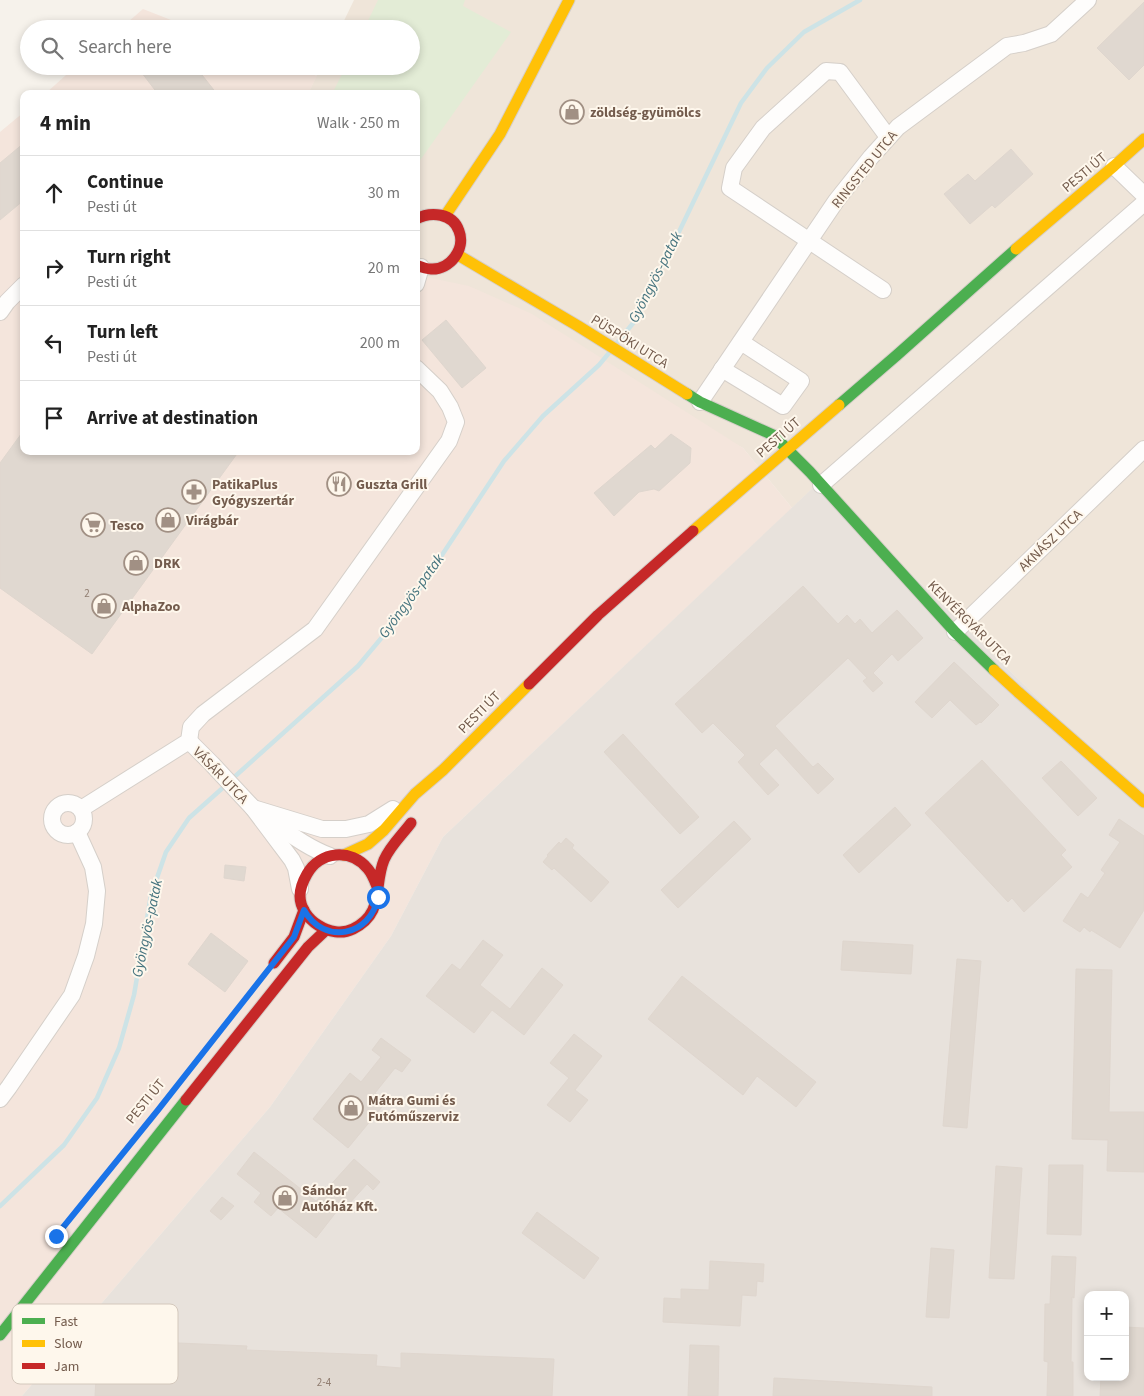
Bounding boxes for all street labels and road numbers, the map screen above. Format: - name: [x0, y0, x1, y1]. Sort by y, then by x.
- street label: RINGSTED UTCA: [827, 126, 903, 213]
- street label: PESTI ÚT: [1058, 148, 1112, 197]
- street label: PÜSPÖKI UTCA: [587, 310, 672, 374]
- street label: PESTI ÚT: [752, 412, 806, 463]
- street label: AKNÁSZ UTCA: [1014, 505, 1087, 576]
- street label: KENYÉRGYÁR UTCA: [923, 576, 1016, 670]
- street label: PESTI ÚT: [454, 687, 506, 739]
- street label: VÁSÁR UTCA: [188, 743, 253, 809]
- street label: PESTI ÚT: [121, 1074, 171, 1129]

